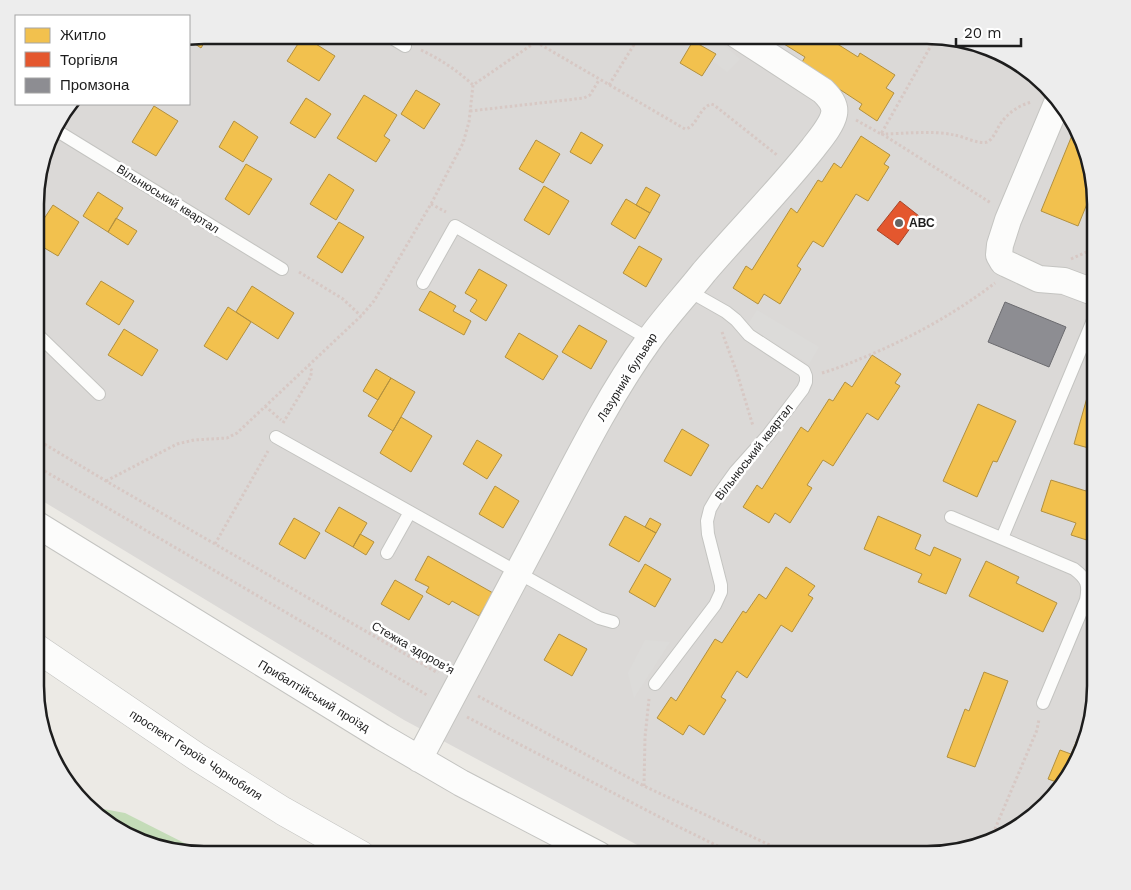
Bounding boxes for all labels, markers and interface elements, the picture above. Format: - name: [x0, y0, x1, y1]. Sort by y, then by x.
- legend: [15, 15, 190, 105]
- scale bar: [956, 15, 1021, 47]
- text: 20 m: [964, 24, 1002, 42]
- text: Житло: [60, 26, 106, 44]
- text: Торгівля: [60, 51, 118, 69]
- text: Промзона: [60, 76, 130, 94]
- street label: Вільнюський квартал: [114, 162, 222, 236]
- place label: АВС: [909, 216, 935, 230]
- marker: АВС: [893, 217, 905, 229]
- street label: Лазурний бульвар: [594, 330, 660, 424]
- street label: Вільнюський квартал: [712, 401, 796, 503]
- street label: Стежка здоров’я: [369, 619, 457, 677]
- street label: Прибалтійський проїзд: [256, 657, 372, 735]
- street label: проспект Героїв Чорнобиля: [127, 707, 265, 803]

